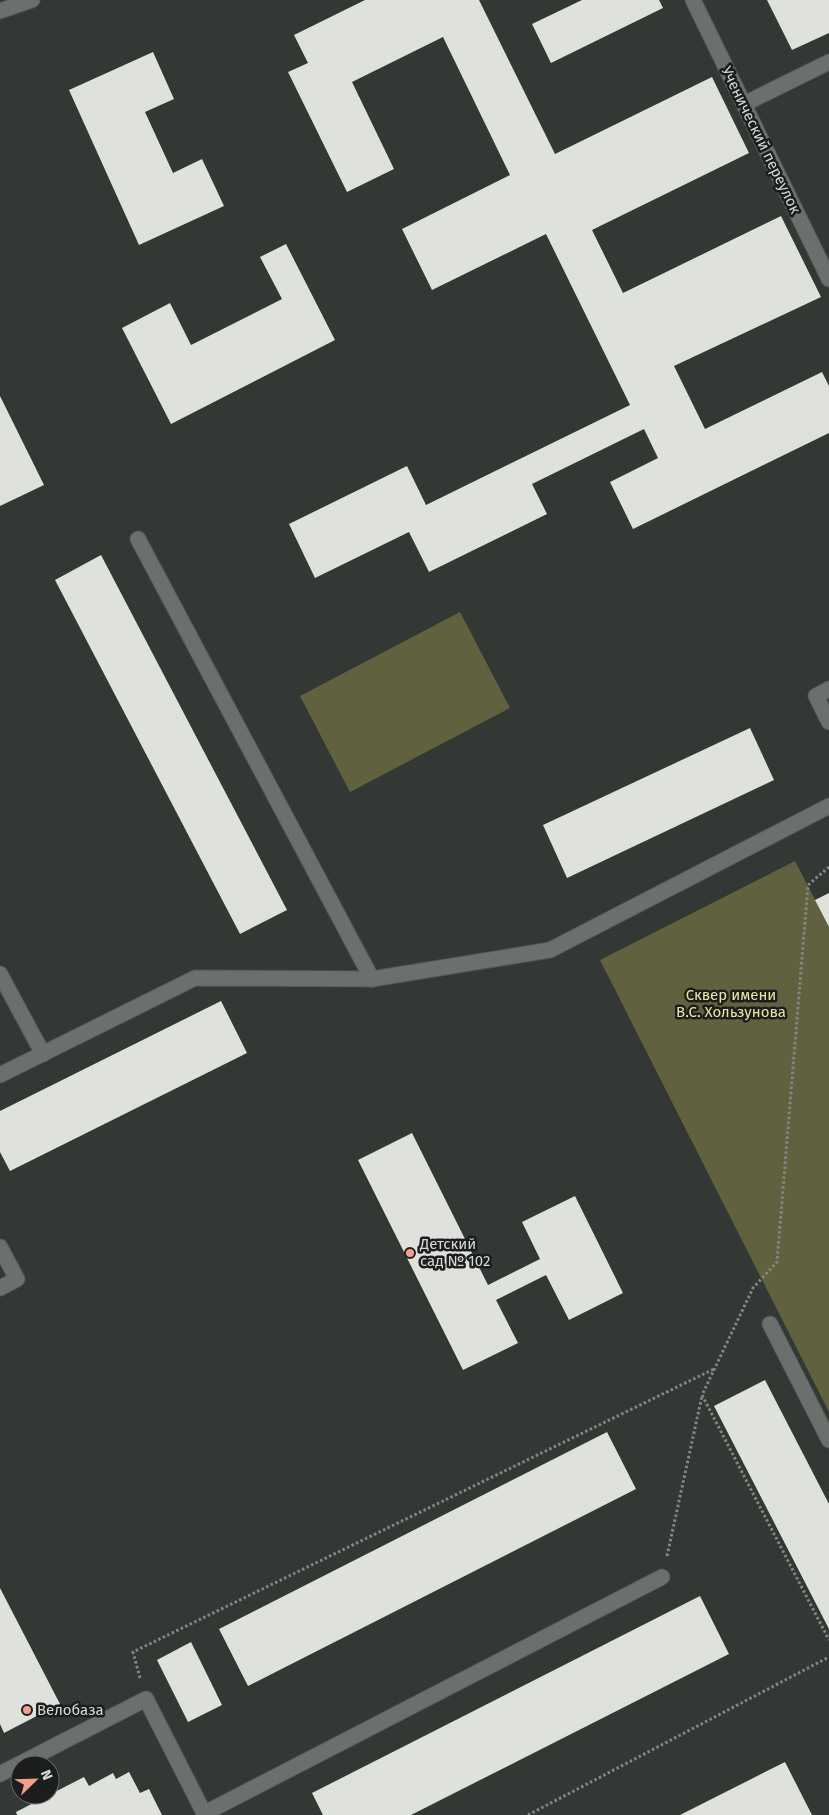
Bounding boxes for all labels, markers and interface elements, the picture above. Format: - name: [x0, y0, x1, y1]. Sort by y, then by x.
- street label: Ученический переулок: [717, 63, 805, 217]
- park label: Сквер имени В.С. Хользунова: [676, 986, 786, 1021]
- place label: Детский сад № 102: [419, 1235, 490, 1270]
- marker: Детский сад № 102: [404, 1247, 416, 1259]
- place label: Велобаза: [37, 1701, 104, 1719]
- marker: Велобаза: [21, 1704, 33, 1716]
- north arrow: [10, 1755, 60, 1805]
- text: N: [37, 1768, 56, 1783]

